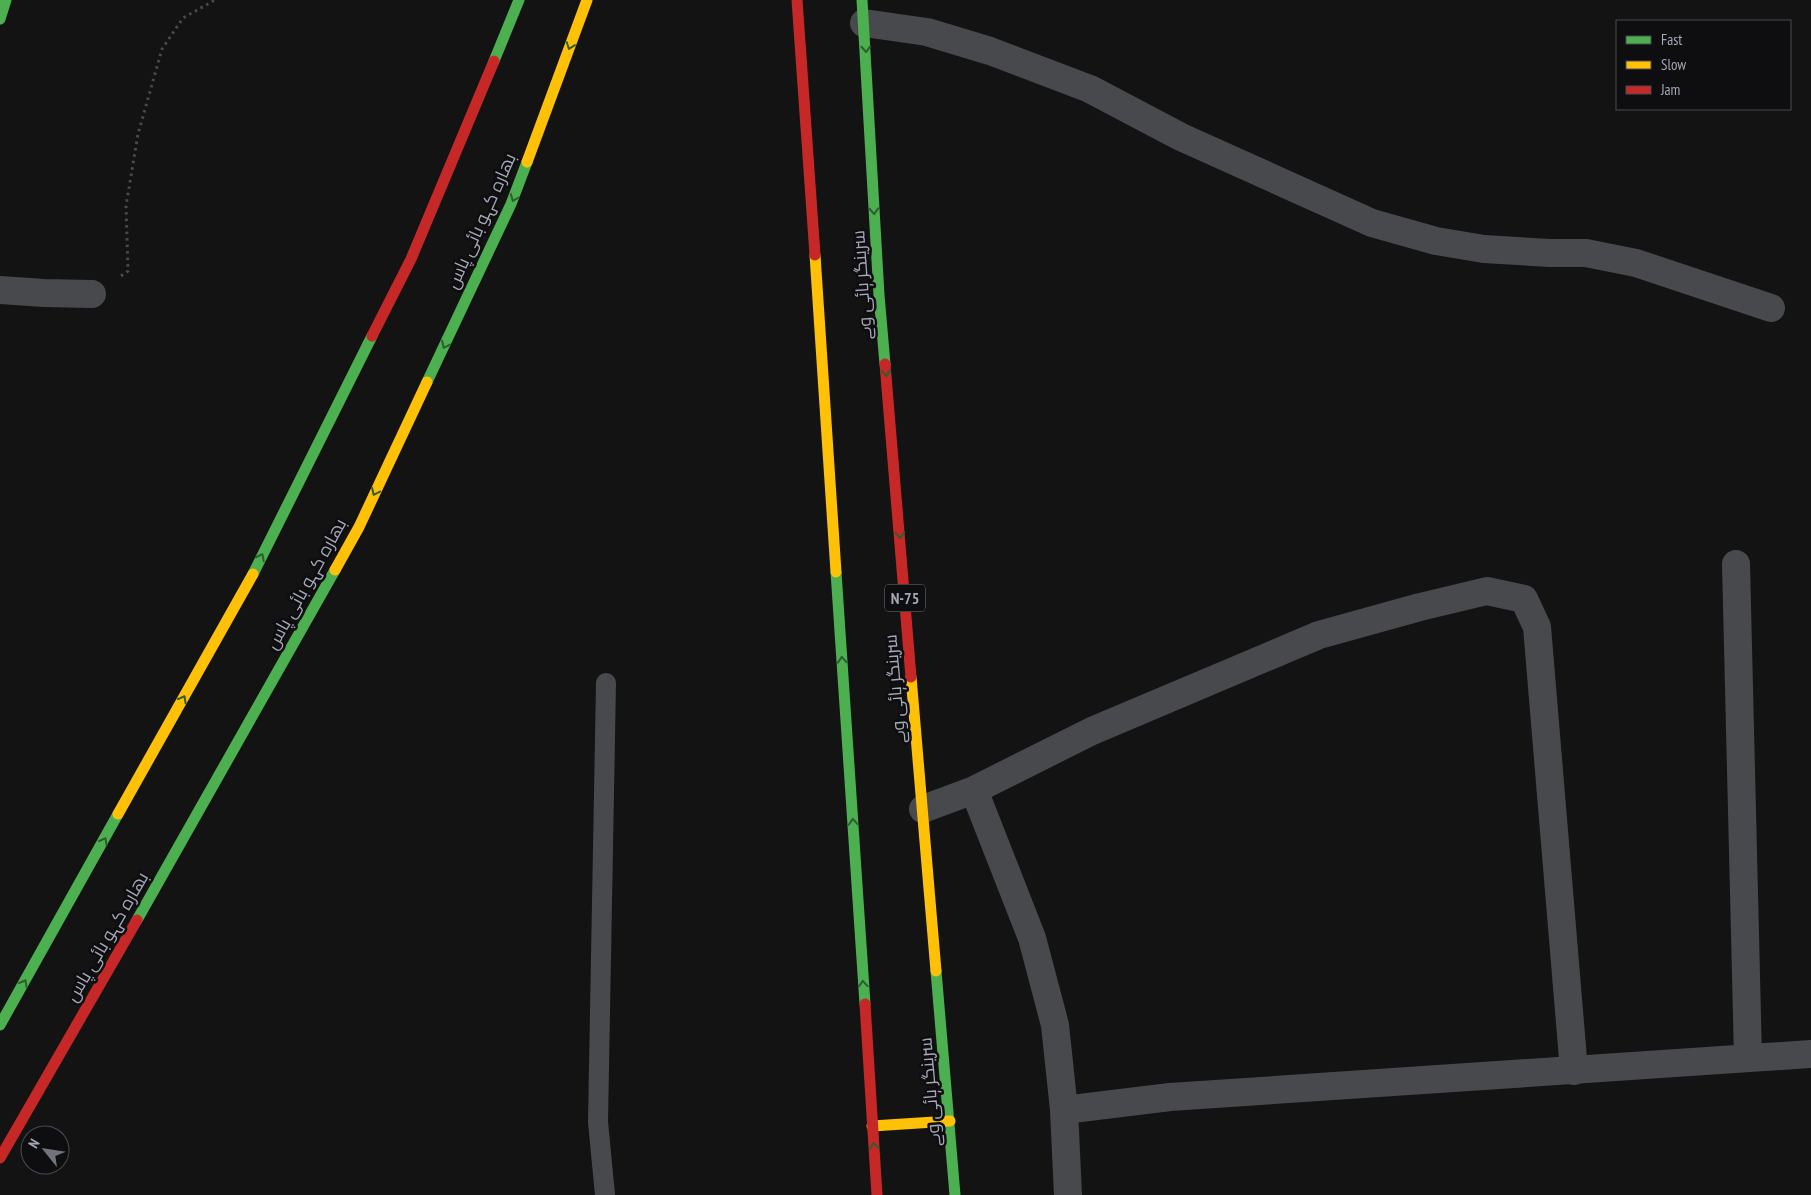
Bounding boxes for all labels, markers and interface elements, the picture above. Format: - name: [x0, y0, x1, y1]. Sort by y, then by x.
- legend: [1616, 20, 1791, 110]
- text: Fast: [1661, 30, 1682, 49]
- one-way arrow: [566, 41, 576, 50]
- one-way arrow: [860, 45, 871, 53]
- text: Slow: [1661, 55, 1686, 74]
- text: Jam: [1660, 80, 1680, 99]
- street label: بھارہ کہو بائی پاس: [440, 149, 522, 293]
- one-way arrow: [509, 193, 520, 202]
- one-way arrow: [869, 207, 880, 215]
- street label: سرینگر ہائی وے: [846, 229, 878, 341]
- one-way arrow: [440, 340, 451, 349]
- one-way arrow: [880, 369, 891, 377]
- one-way arrow: [371, 487, 382, 496]
- street label: بھارہ کہو بائی پاس: [260, 514, 352, 654]
- one-way arrow: [894, 531, 905, 539]
- one-way arrow: [255, 553, 266, 562]
- road number: N-75: [885, 584, 925, 612]
- street label: سرینگر ہائی وے: [878, 633, 912, 745]
- one-way arrow: [837, 656, 848, 664]
- one-way arrow: [177, 696, 187, 705]
- one-way arrow: [847, 818, 858, 826]
- one-way arrow: [97, 837, 107, 846]
- street label: بھارہ کہو بائی پاس: [60, 868, 154, 1006]
- one-way arrow: [18, 979, 28, 988]
- one-way arrow: [858, 980, 869, 988]
- street label: سرینگر ہائی وے: [913, 1036, 947, 1148]
- north arrow: [20, 1125, 70, 1175]
- text: N: [24, 1136, 43, 1151]
- one-way arrow: [868, 1142, 879, 1150]

